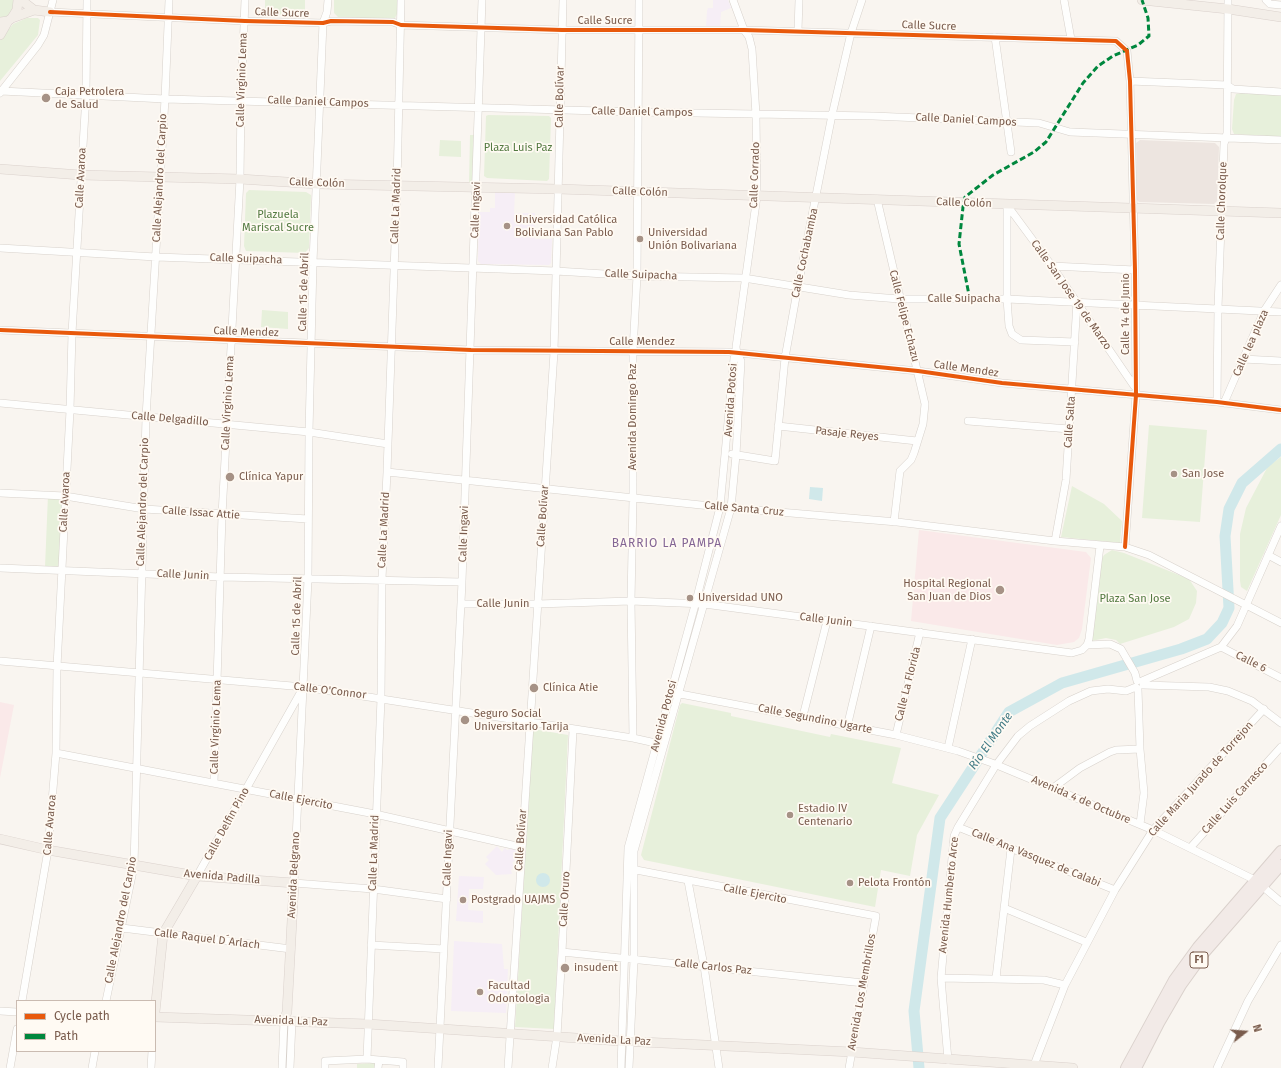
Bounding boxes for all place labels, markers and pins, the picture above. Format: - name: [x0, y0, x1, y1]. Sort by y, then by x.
- place label: Caja Petrolera de Salud: [55, 85, 124, 111]
- marker: Caja Petrolera de Salud: [40, 92, 52, 104]
- place label: Universidad Católica Boliviana San Pablo: [515, 213, 617, 239]
- marker: Universidad Católica Boliviana San Pablo: [502, 221, 512, 231]
- place label: Universidad Unión Bolivariana: [648, 226, 737, 252]
- marker: Universidad Unión Bolivariana: [635, 234, 645, 244]
- place label: San Jose: [1182, 467, 1224, 481]
- marker: San Jose: [1169, 469, 1179, 479]
- place label: Clínica Yapur: [239, 470, 303, 484]
- marker: Clínica Yapur: [224, 471, 236, 483]
- place label: Hospital Regional San Juan de Dios: [903, 577, 991, 603]
- marker: Hospital Regional San Juan de Dios: [994, 584, 1006, 596]
- place label: Universidad UNO: [698, 591, 783, 605]
- marker: Universidad UNO: [685, 593, 695, 603]
- place label: Clínica Atie: [543, 681, 598, 695]
- marker: Clínica Atie: [528, 682, 540, 694]
- place label: Seguro Social Universitario Tarija: [474, 707, 569, 733]
- marker: Seguro Social Universitario Tarija: [459, 714, 471, 726]
- place label: Estadio IV Centenario: [798, 802, 852, 828]
- marker: Estadio IV Centenario: [785, 810, 795, 820]
- place label: Pelota Frontón: [858, 876, 931, 890]
- marker: Pelota Frontón: [845, 878, 855, 888]
- place label: Postgrado UAJMS: [471, 893, 555, 907]
- marker: Postgrado UAJMS: [458, 895, 468, 905]
- place label: insudent: [574, 961, 618, 975]
- marker: insudent: [559, 962, 571, 974]
- place label: Facultad Odontologia: [488, 979, 550, 1005]
- marker: Facultad Odontologia: [475, 987, 485, 997]

